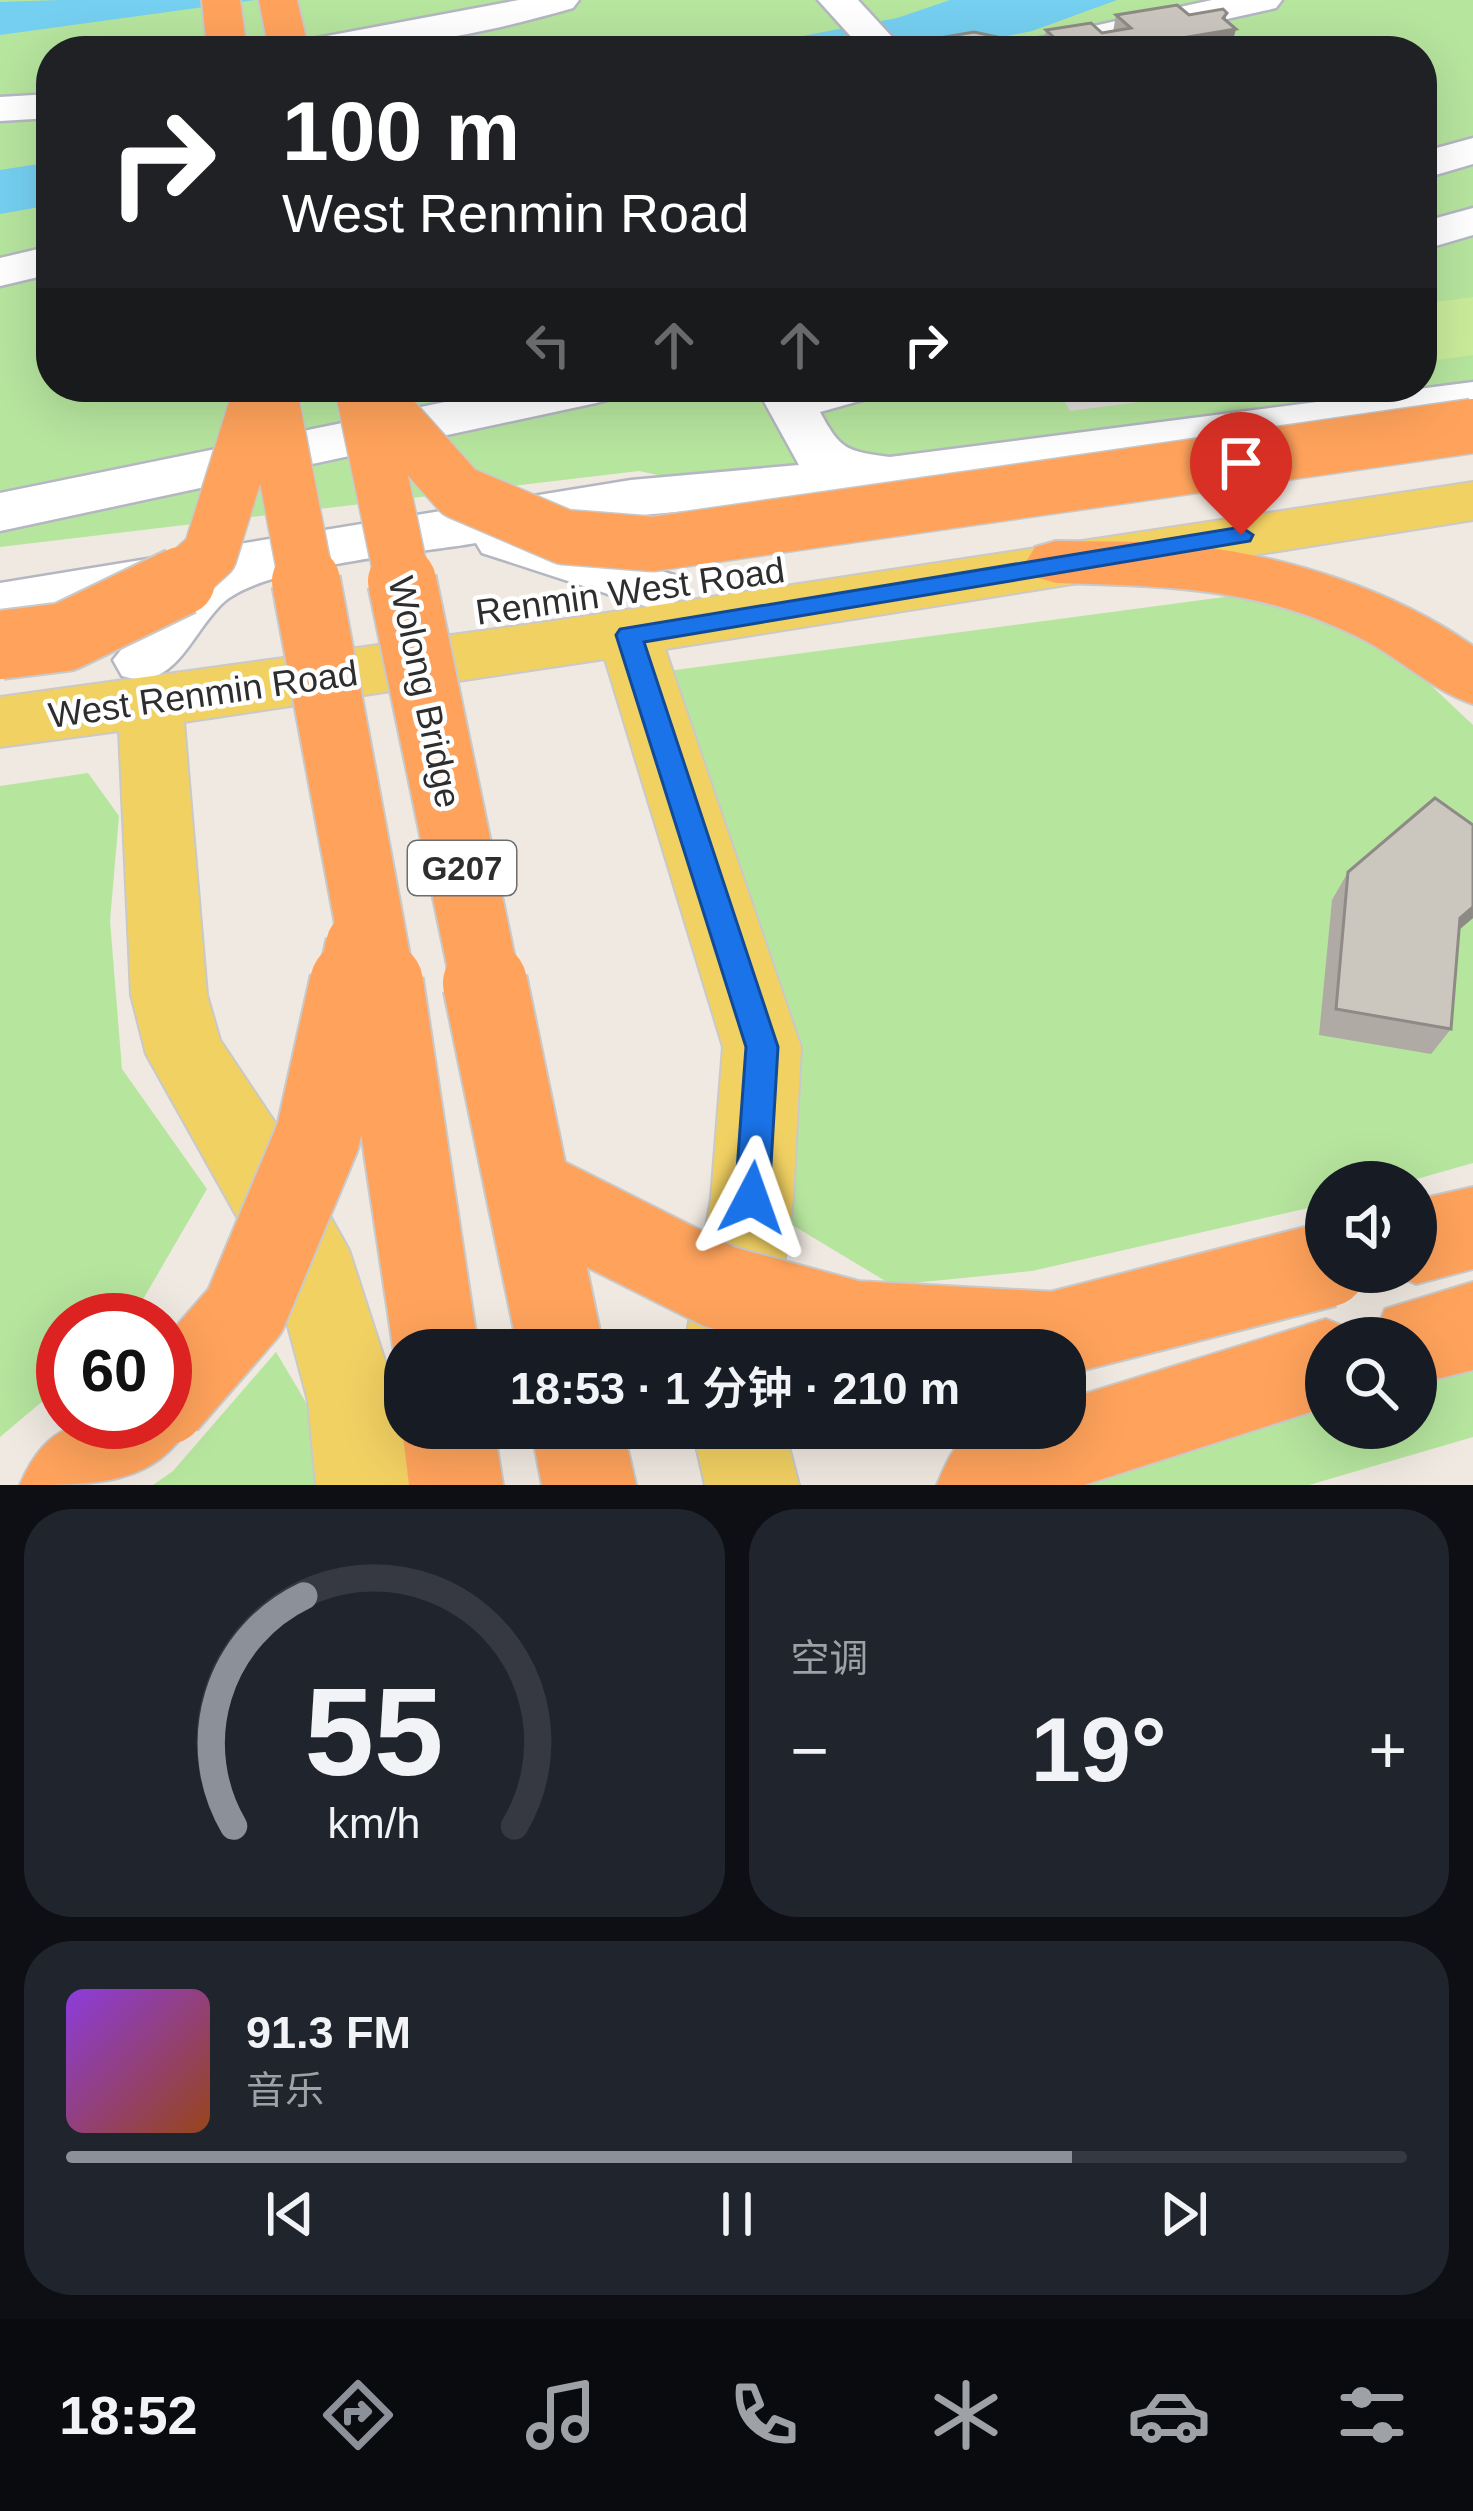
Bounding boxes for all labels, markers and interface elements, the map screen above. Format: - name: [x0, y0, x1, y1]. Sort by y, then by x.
- icon: right: [84, 84, 240, 240]
- text: 100 m: [282, 84, 520, 178]
- text: West Renmin Road: [282, 183, 749, 243]
- icon: left: [515, 312, 581, 378]
- icon: ahead: [641, 312, 707, 378]
- icon: ahead: [767, 312, 833, 378]
- icon: right: [893, 312, 959, 378]
- pin: [1190, 412, 1292, 535]
- icon: arrive: [1208, 430, 1274, 496]
- street label: Renmin West Road: [473, 549, 787, 633]
- street label: Wolong Bridge: [380, 573, 470, 811]
- street label: West Renmin Road: [46, 652, 360, 736]
- road number: G207: [408, 841, 516, 895]
- position arrow: [689, 1135, 815, 1261]
- map controls: [1305, 1161, 1437, 1449]
- button: sound: [1305, 1161, 1437, 1293]
- speed limit sign: 60: [36, 1293, 192, 1449]
- button: search: [1305, 1317, 1437, 1449]
- text: 18:53 · 1 分钟 · 210 m: [510, 1363, 960, 1414]
- text: 空调: [791, 1637, 869, 1680]
- text: 55: [305, 1662, 444, 1801]
- text: 19°: [1031, 1700, 1167, 1800]
- text: −: [791, 1713, 829, 1787]
- text: +: [1368, 1713, 1407, 1787]
- text: km/h: [328, 1799, 421, 1847]
- text: 91.3 FM: [246, 2007, 411, 2058]
- text: 音乐: [246, 2069, 324, 2112]
- icon: previous: [257, 2181, 323, 2247]
- icon: pause: [704, 2181, 770, 2247]
- icon: next: [1151, 2181, 1217, 2247]
- icon: directions: [316, 2373, 400, 2457]
- icon: music: [519, 2373, 603, 2457]
- icon: phone: [722, 2373, 806, 2457]
- icon: climate: [924, 2373, 1008, 2457]
- icon: car: [1127, 2373, 1211, 2457]
- icon: filters: [1330, 2373, 1414, 2457]
- text: 18:52: [59, 2385, 197, 2445]

